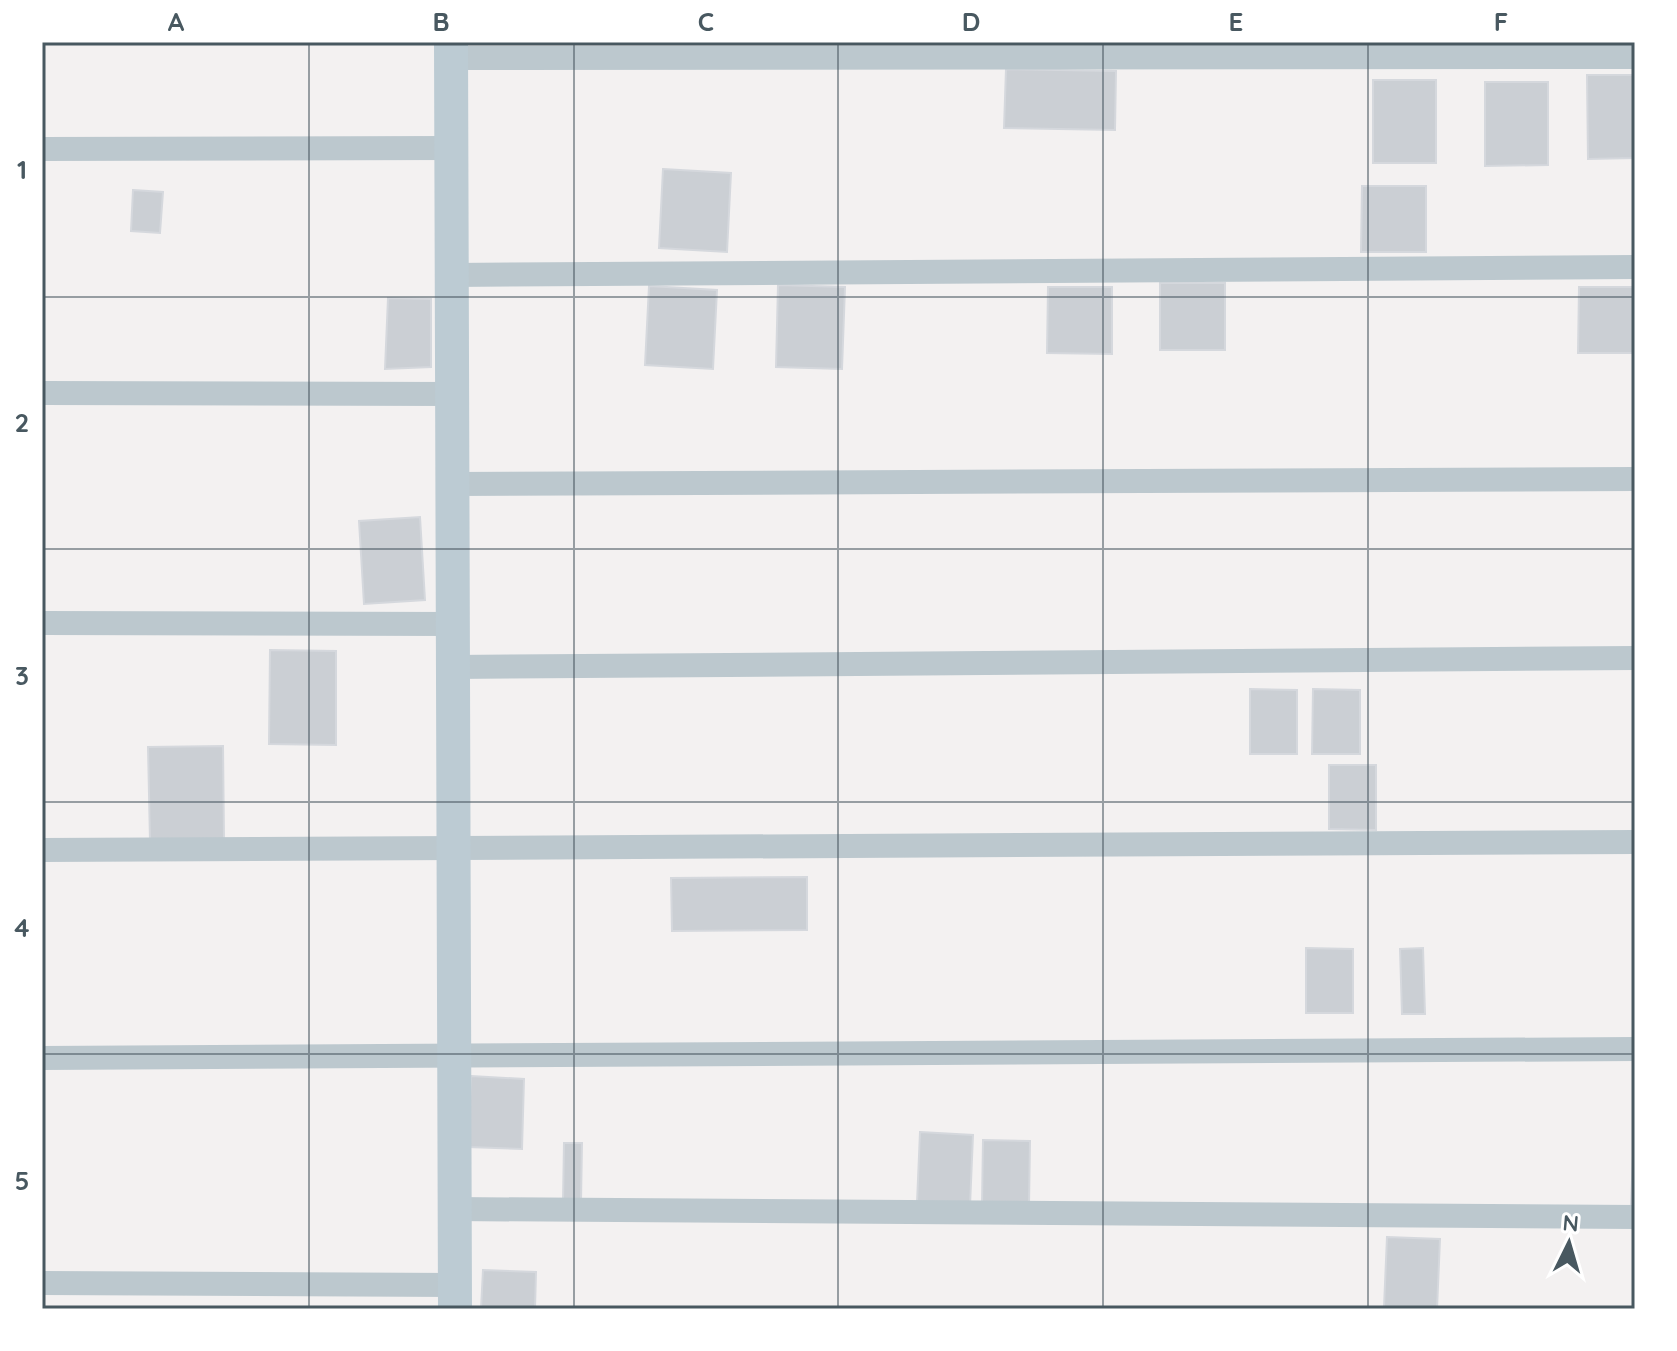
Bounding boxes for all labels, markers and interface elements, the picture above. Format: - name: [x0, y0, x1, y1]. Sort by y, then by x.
- text: A: [168, 5, 185, 38]
- text: B: [432, 5, 450, 38]
- text: C: [698, 5, 714, 38]
- text: D: [962, 5, 980, 38]
- text: E: [1229, 5, 1243, 38]
- text: F: [1494, 5, 1508, 38]
- text: 1: [17, 153, 27, 186]
- text: 2: [15, 406, 29, 439]
- text: 3: [15, 659, 29, 692]
- text: 4: [14, 911, 30, 944]
- text: 5: [15, 1164, 29, 1197]
- north arrow: [1529, 1203, 1609, 1283]
- text: N: [1561, 1208, 1580, 1238]

